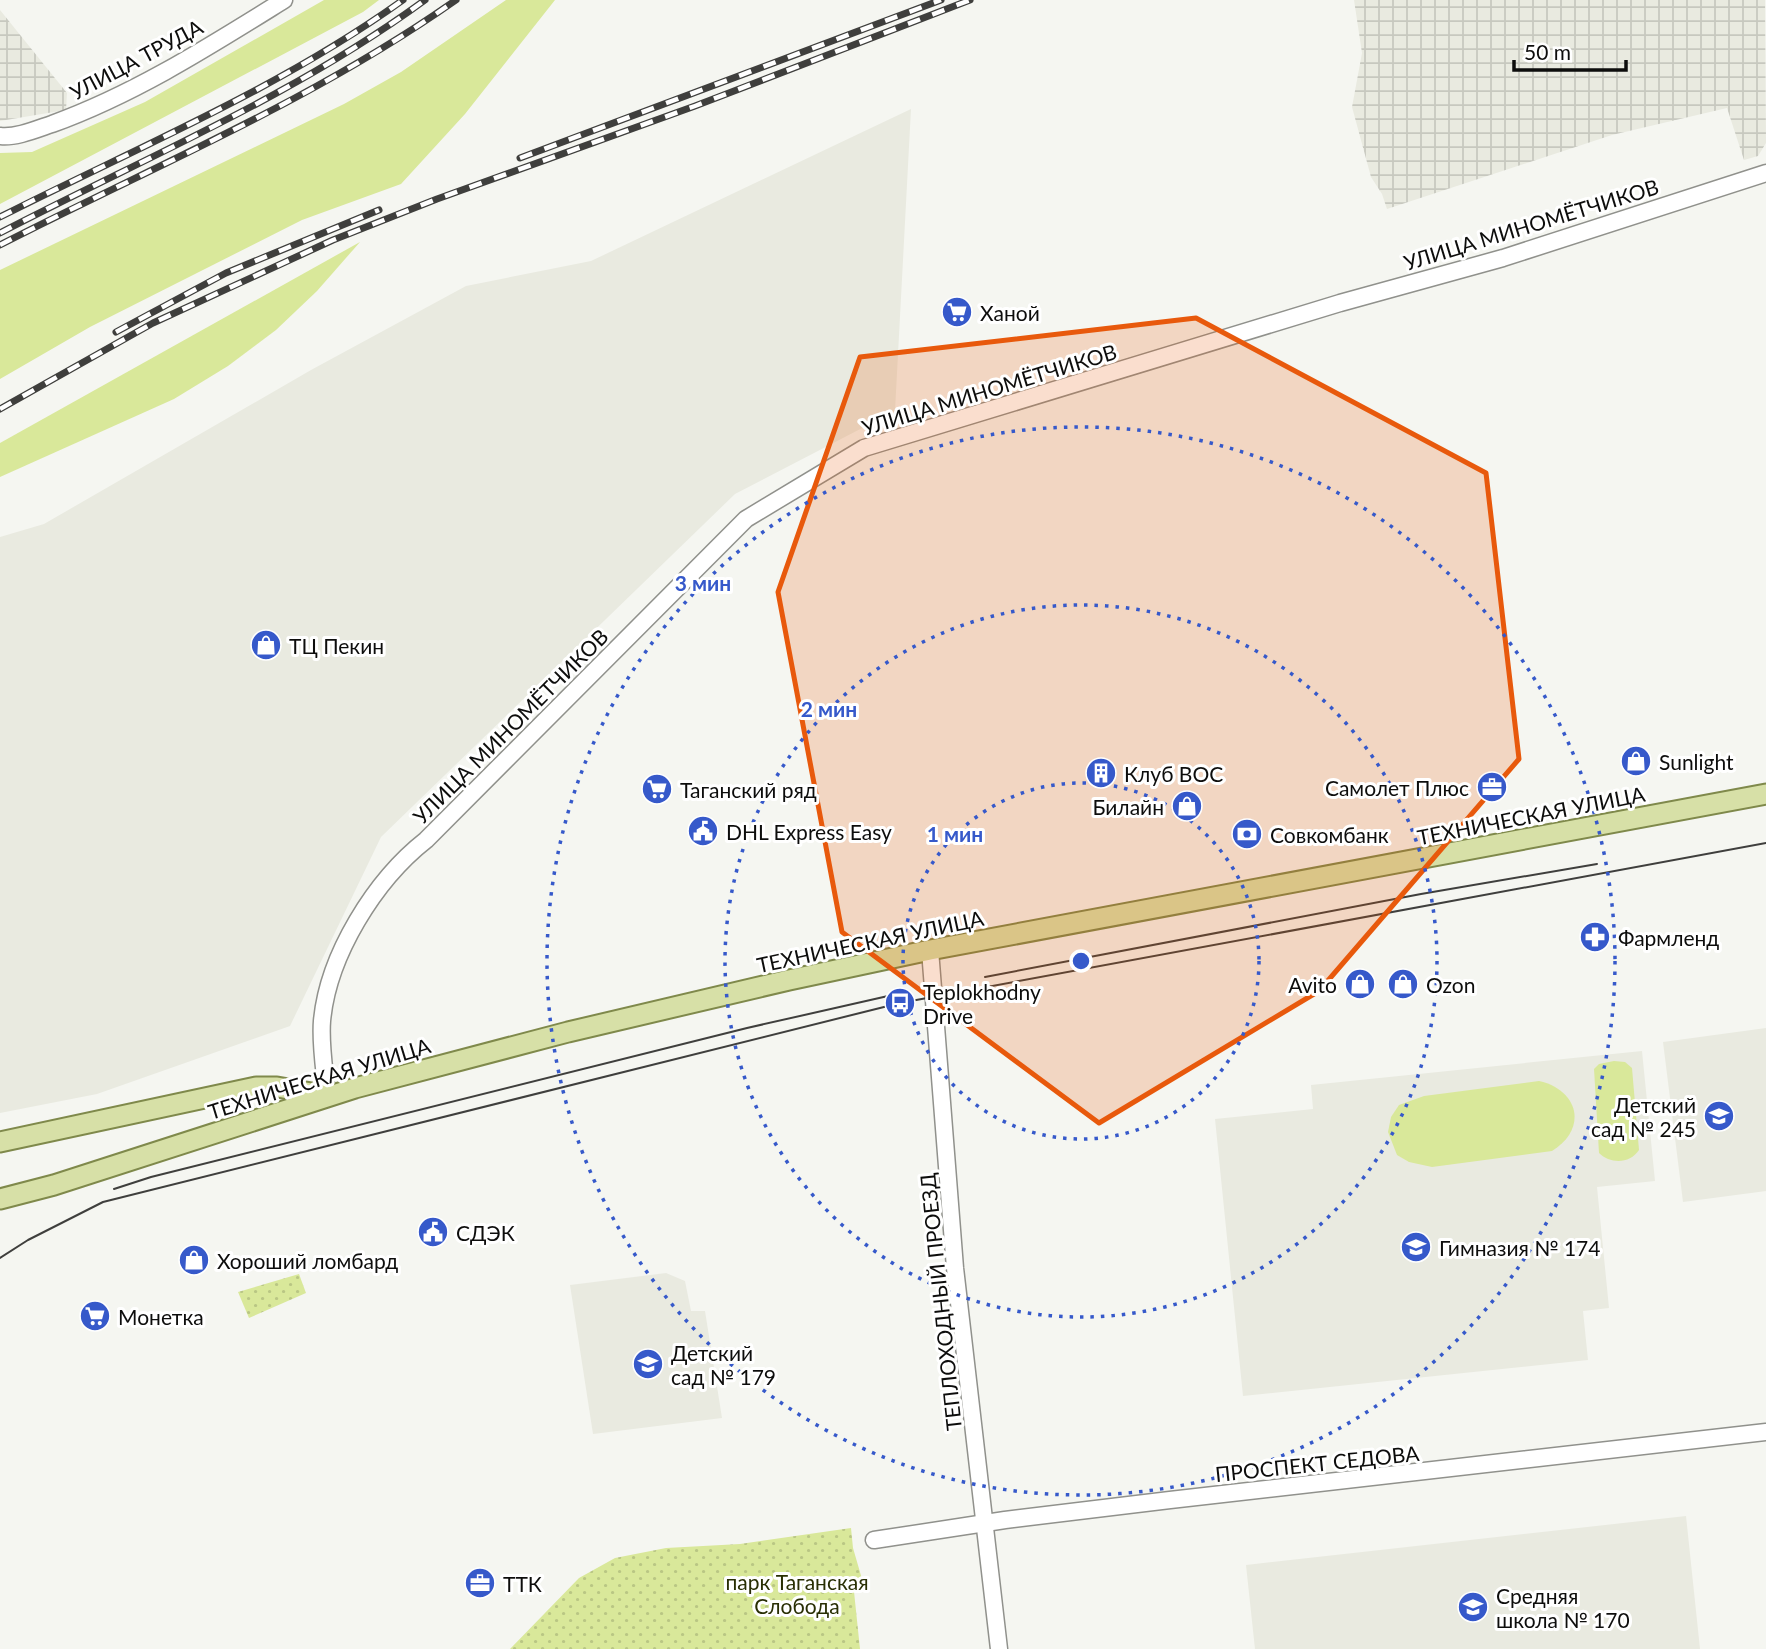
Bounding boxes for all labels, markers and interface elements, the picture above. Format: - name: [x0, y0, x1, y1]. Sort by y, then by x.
- street label: УЛИЦА ТРУДА: [65, 13, 207, 104]
- scale bar: [1514, 28, 1626, 72]
- text: 50 m: [1524, 39, 1571, 64]
- street label: УЛИЦА МИНОМЁТЧИКОВ: [1401, 173, 1661, 275]
- supermarket icon: Ханой: [940, 295, 974, 329]
- place label: Ханой: [980, 300, 1040, 325]
- street label: УЛИЦА МИНОМЁТЧИКОВ: [859, 338, 1119, 440]
- text: 3 мин: [675, 570, 731, 595]
- street label: УЛИЦА МИНОМЁТЧИКОВ: [407, 623, 613, 829]
- shop icon: ТЦ Пекин: [249, 628, 283, 662]
- place label: ТЦ Пекин: [289, 633, 384, 658]
- text: 2 мин: [801, 696, 857, 721]
- shop icon: Sunlight: [1619, 744, 1653, 778]
- place label: Sunlight: [1659, 749, 1734, 774]
- building icon: Клуб ВОС: [1084, 756, 1118, 790]
- place label: Клуб ВОС: [1124, 761, 1223, 786]
- office icon: Самолет Плюс: [1475, 770, 1509, 804]
- supermarket icon: Таганский ряд: [640, 772, 674, 806]
- place label: Самолет Плюс: [1325, 775, 1469, 800]
- place label: Таганский ряд: [680, 777, 817, 802]
- street label: ТЕХНИЧЕСКАЯ УЛИЦА: [1415, 781, 1648, 849]
- shop icon: Билайн: [1170, 789, 1204, 823]
- place label: Билайн: [1092, 794, 1164, 819]
- public building icon: DHL Express Easy: [686, 814, 720, 848]
- bank icon: Совкомбанк: [1230, 817, 1264, 851]
- place label: DHL Express Easy: [726, 819, 892, 844]
- text: 1 мин: [927, 821, 983, 846]
- place label: Совкомбанк: [1270, 822, 1389, 847]
- street label: ТЕХНИЧЕСКАЯ УЛИЦА: [754, 905, 987, 977]
- pharmacy icon: Фармленд: [1578, 920, 1612, 954]
- place label: Фармленд: [1618, 925, 1719, 950]
- centre of rings: [1069, 949, 1093, 973]
- shop icon: Avito: [1343, 967, 1377, 1001]
- shop icon: Ozon: [1386, 967, 1420, 1001]
- place label: Avito: [1288, 972, 1337, 997]
- place label: Ozon: [1426, 972, 1476, 997]
- place label: Teplokhodny Drive: [923, 979, 1041, 1028]
- bus stop icon: Teplokhodny Drive: [883, 986, 917, 1020]
- street label: ТЕХНИЧЕСКАЯ УЛИЦА: [205, 1032, 434, 1124]
- place label: Детский сад № 245: [1591, 1092, 1696, 1141]
- school or university icon: Детский сад № 245: [1702, 1099, 1736, 1133]
- street label: ТЕПЛОХОДНЫЙ ПРОЕЗД: [914, 1172, 966, 1432]
- public building icon: СДЭК: [416, 1215, 450, 1249]
- place label: СДЭК: [456, 1220, 515, 1245]
- school or university icon: Гимназия № 174: [1399, 1230, 1433, 1264]
- place label: Гимназия № 174: [1439, 1235, 1600, 1260]
- shop icon: Хороший ломбард: [177, 1243, 211, 1277]
- place label: Хороший ломбард: [217, 1248, 398, 1273]
- supermarket icon: Монетка: [78, 1299, 112, 1333]
- place label: Монетка: [118, 1304, 204, 1329]
- place label: Детский сад № 179: [671, 1340, 776, 1389]
- school or university icon: Детский сад № 179: [631, 1347, 665, 1381]
- street label: ПРОСПЕКТ СЕДОВА: [1214, 1440, 1421, 1486]
- office icon: ТТК: [463, 1566, 497, 1600]
- park label: парк Таганская Слобода: [725, 1569, 869, 1618]
- place label: ТТК: [503, 1571, 542, 1596]
- place label: Средняя школа № 170: [1496, 1583, 1630, 1632]
- school or university icon: Средняя школа № 170: [1456, 1590, 1490, 1624]

